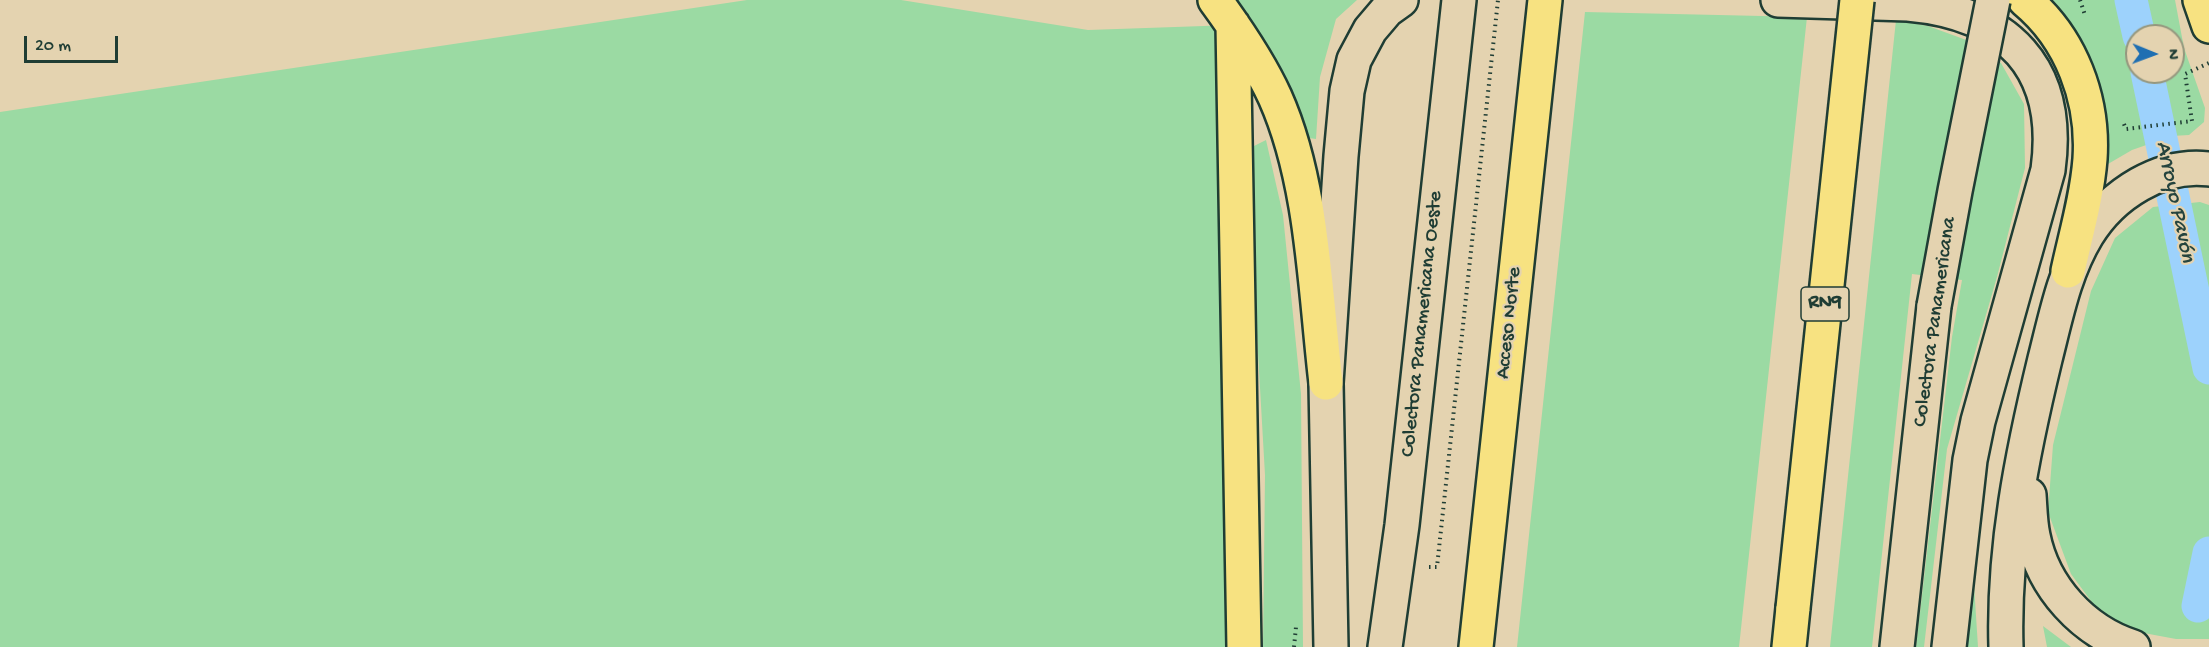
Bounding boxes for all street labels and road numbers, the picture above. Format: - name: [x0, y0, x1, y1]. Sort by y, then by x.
- street label: Colectora Panamericana Oeste: [1397, 190, 1449, 458]
- street label: Colectora Panamericana: [1909, 216, 1963, 428]
- street label: Acceso Norte: [1492, 266, 1528, 380]
- road number: RN9: [1801, 287, 1849, 321]

